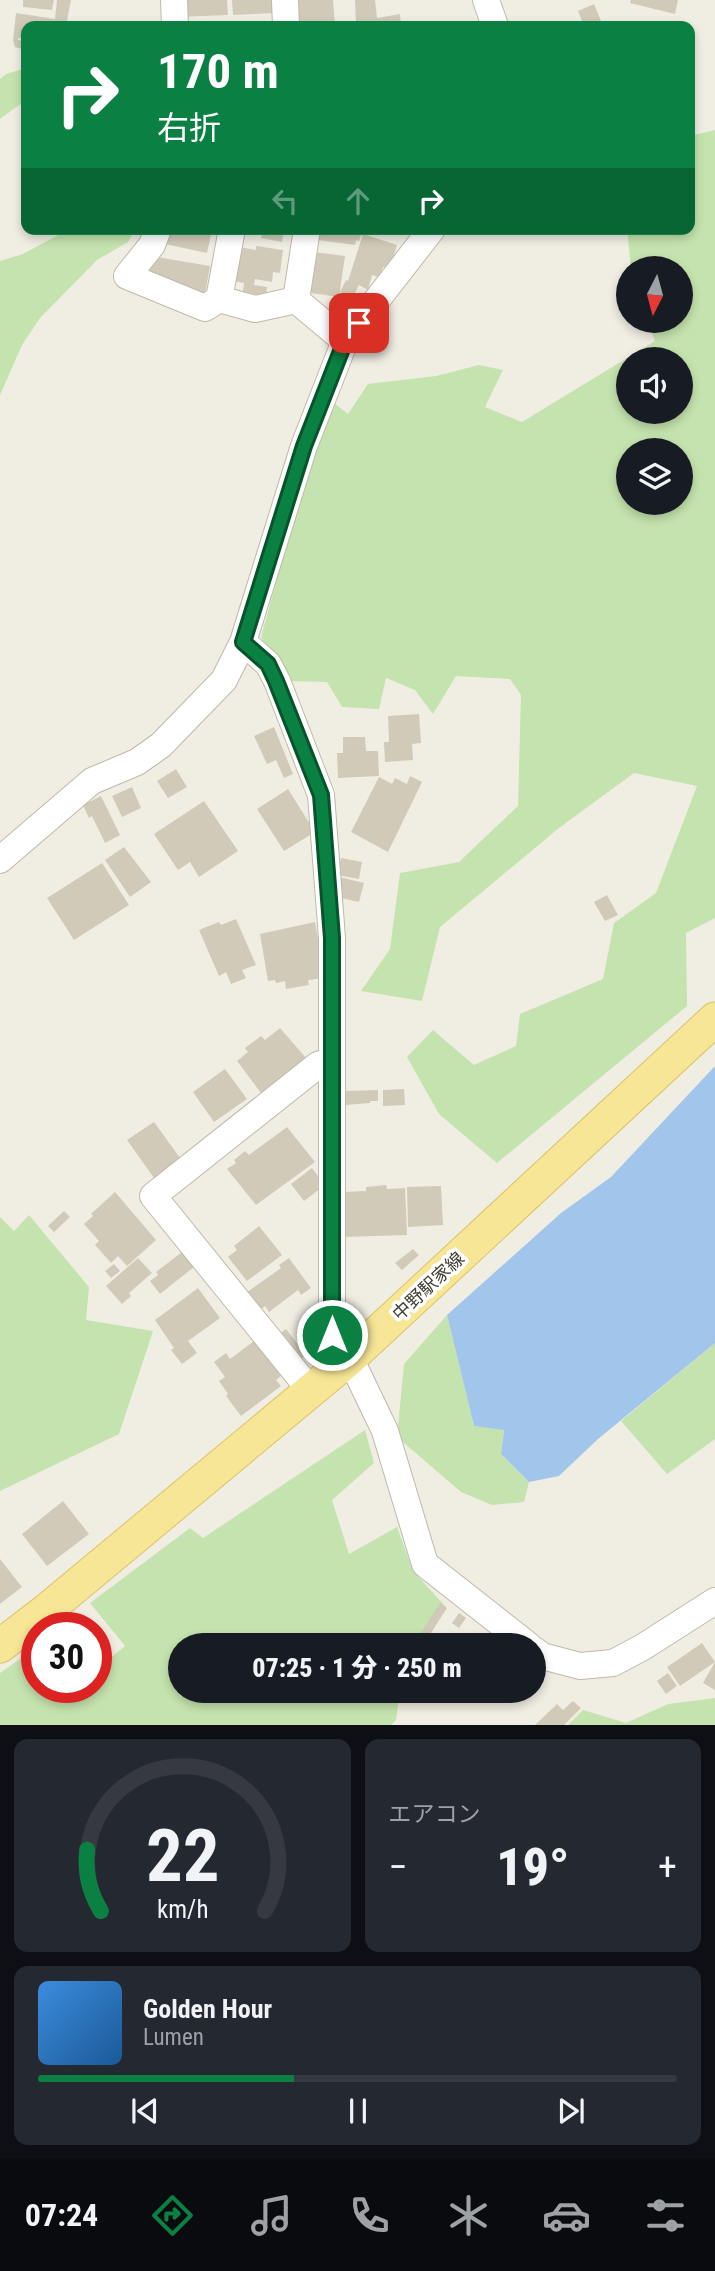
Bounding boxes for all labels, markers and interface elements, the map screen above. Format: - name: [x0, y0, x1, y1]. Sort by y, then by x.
- text: 170 m: [157, 43, 279, 100]
- icon: right: [42, 49, 133, 140]
- text: 右折: [157, 109, 221, 147]
- icon: left: [266, 182, 304, 220]
- icon: ahead: [339, 182, 377, 220]
- icon: right: [412, 182, 450, 220]
- north arrow: [616, 256, 693, 332]
- map controls: [616, 256, 693, 515]
- pin: [329, 293, 389, 353]
- icon: arrive: [340, 304, 378, 342]
- button: sound: [616, 347, 693, 424]
- button: layers: [616, 438, 693, 515]
- street label: 中野駅家線: [388, 1248, 468, 1324]
- position arrow: [295, 1298, 369, 1372]
- speed limit sign: 30: [21, 1612, 112, 1703]
- text: 07:25 · 1 分 · 250 m: [252, 1653, 462, 1683]
- text: エアコン: [389, 1801, 481, 1828]
- text: 22: [145, 1814, 219, 1900]
- text: 19°: [496, 1837, 569, 1898]
- text: −: [389, 1845, 408, 1889]
- text: +: [658, 1845, 677, 1889]
- text: km/h: [157, 1895, 208, 1924]
- text: Golden Hour: [143, 1994, 272, 2024]
- text: Lumen: [143, 2024, 204, 2051]
- icon: previous: [126, 2092, 164, 2130]
- icon: pause: [339, 2092, 377, 2130]
- icon: next: [552, 2092, 590, 2130]
- icon: directions: [148, 2191, 197, 2240]
- icon: music: [247, 2191, 296, 2240]
- icon: phone: [345, 2191, 394, 2240]
- icon: climate: [444, 2191, 493, 2240]
- icon: car: [542, 2191, 591, 2240]
- icon: filters: [641, 2191, 690, 2240]
- text: 07:24: [25, 2196, 98, 2234]

